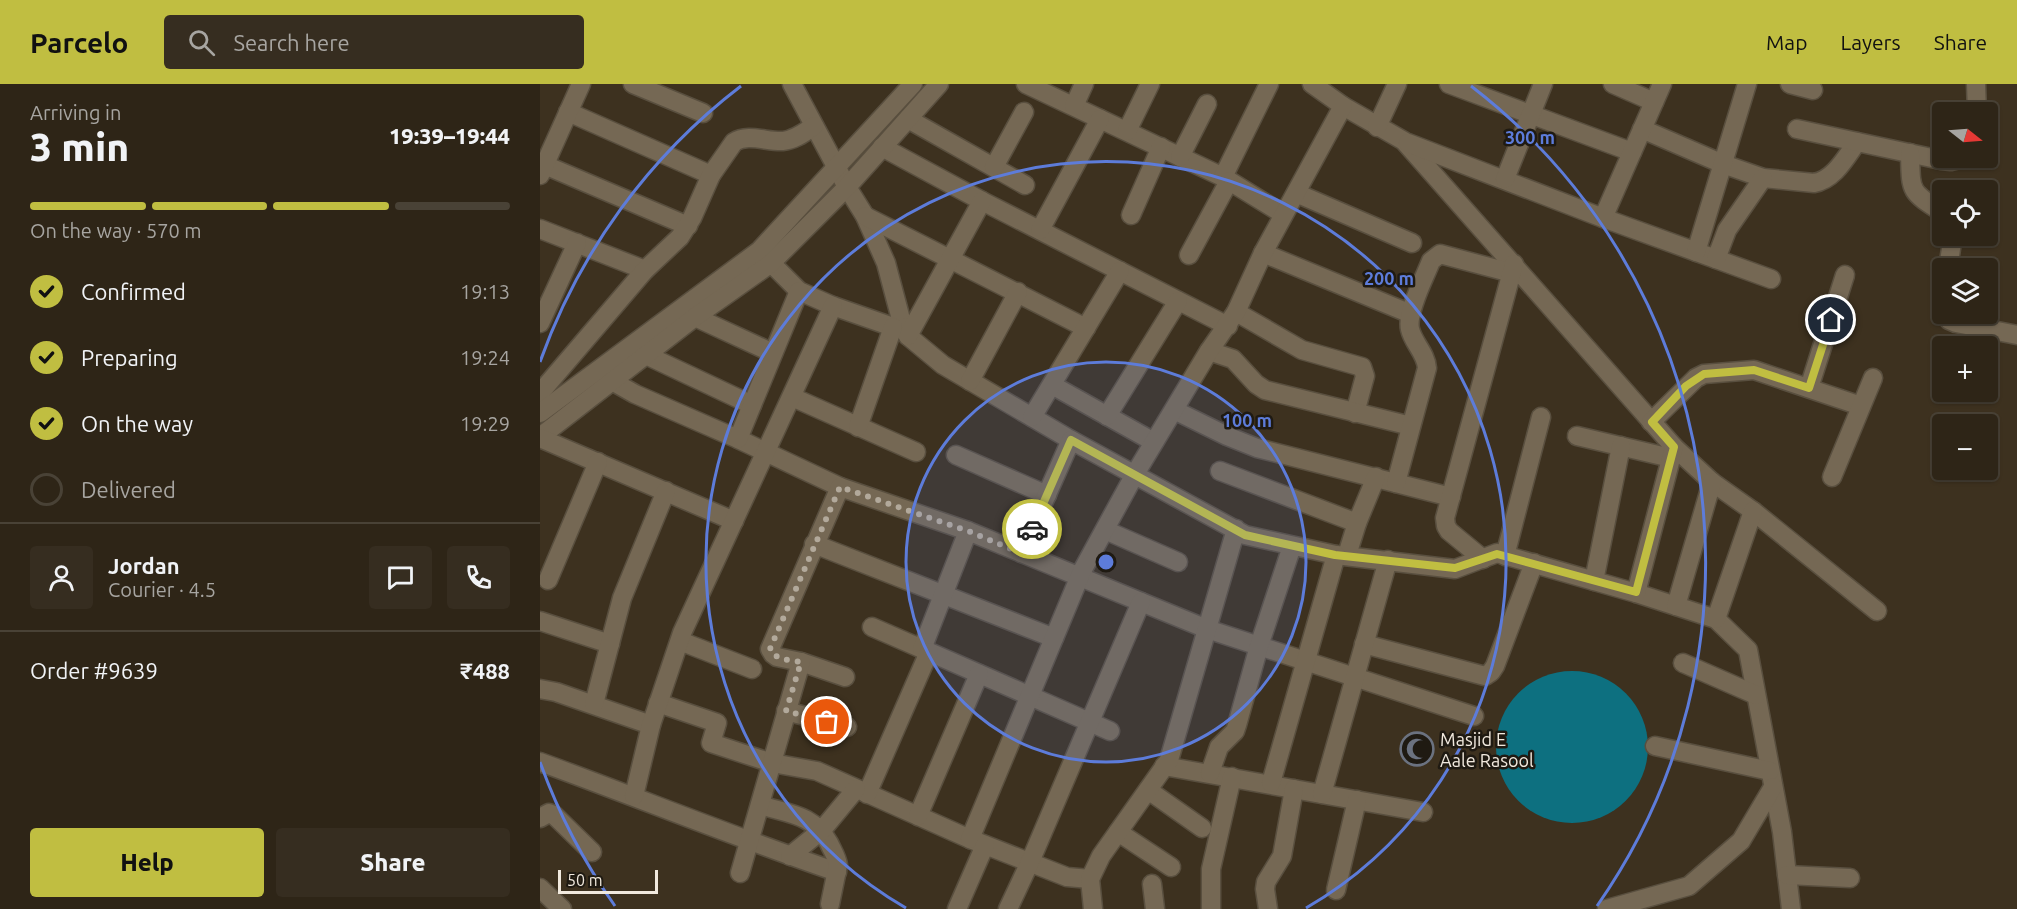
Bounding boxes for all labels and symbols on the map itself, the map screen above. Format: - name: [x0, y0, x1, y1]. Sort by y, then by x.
- north arrow: [1932, 102, 1998, 168]
- text: 300 m: [1505, 127, 1555, 147]
- text: 200 m: [1364, 268, 1414, 288]
- pin: [1805, 294, 1856, 345]
- text: 100 m: [1222, 410, 1272, 430]
- courier: [1002, 499, 1062, 559]
- centre of rings: [1096, 552, 1116, 572]
- pin: [801, 696, 852, 747]
- place label: Masjid E Aale Rasool: [1440, 729, 1534, 770]
- mosque icon: Masjid E Aale Rasool: [1399, 731, 1435, 767]
- scale bar: [558, 867, 658, 894]

